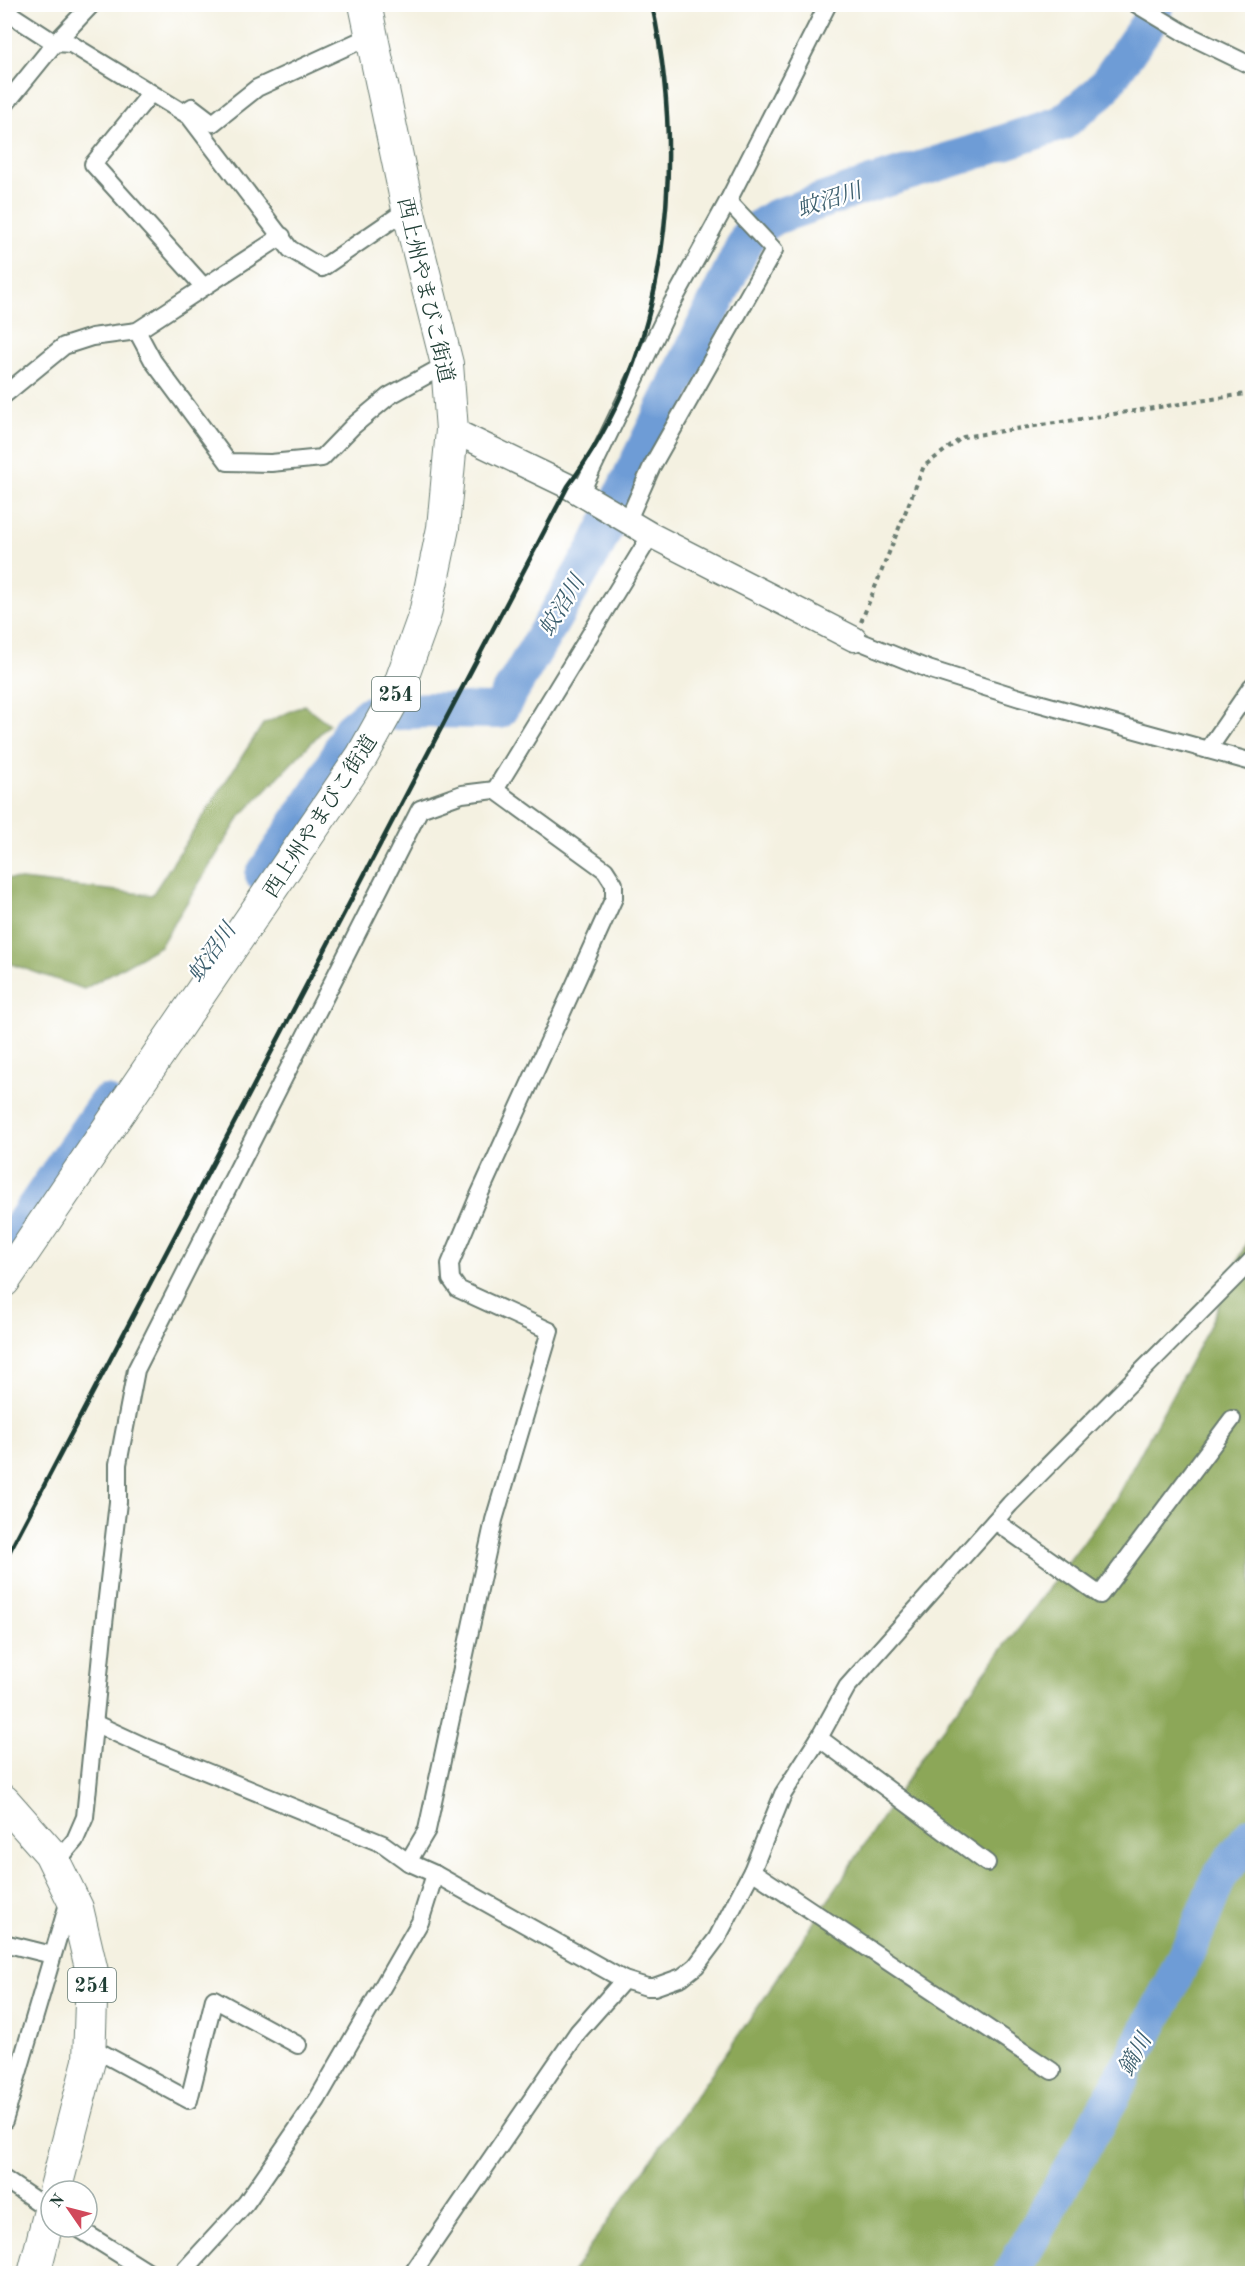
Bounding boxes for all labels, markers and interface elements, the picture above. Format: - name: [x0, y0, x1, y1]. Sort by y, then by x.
- water label: 蚊沼川: [794, 178, 866, 222]
- street label: 西上州やまびこ街道: [393, 195, 458, 385]
- water label: 蚊沼川: [535, 569, 590, 640]
- road number: 254: [372, 677, 420, 711]
- street label: 西上州やまびこ街道: [259, 731, 382, 902]
- water label: 蚊沼川: [183, 917, 242, 986]
- road number: 254: [68, 1968, 116, 2002]
- water label: 鏑川: [1114, 2028, 1157, 2080]
- north arrow: [39, 2179, 99, 2239]
- text: N: [48, 2191, 69, 2211]

